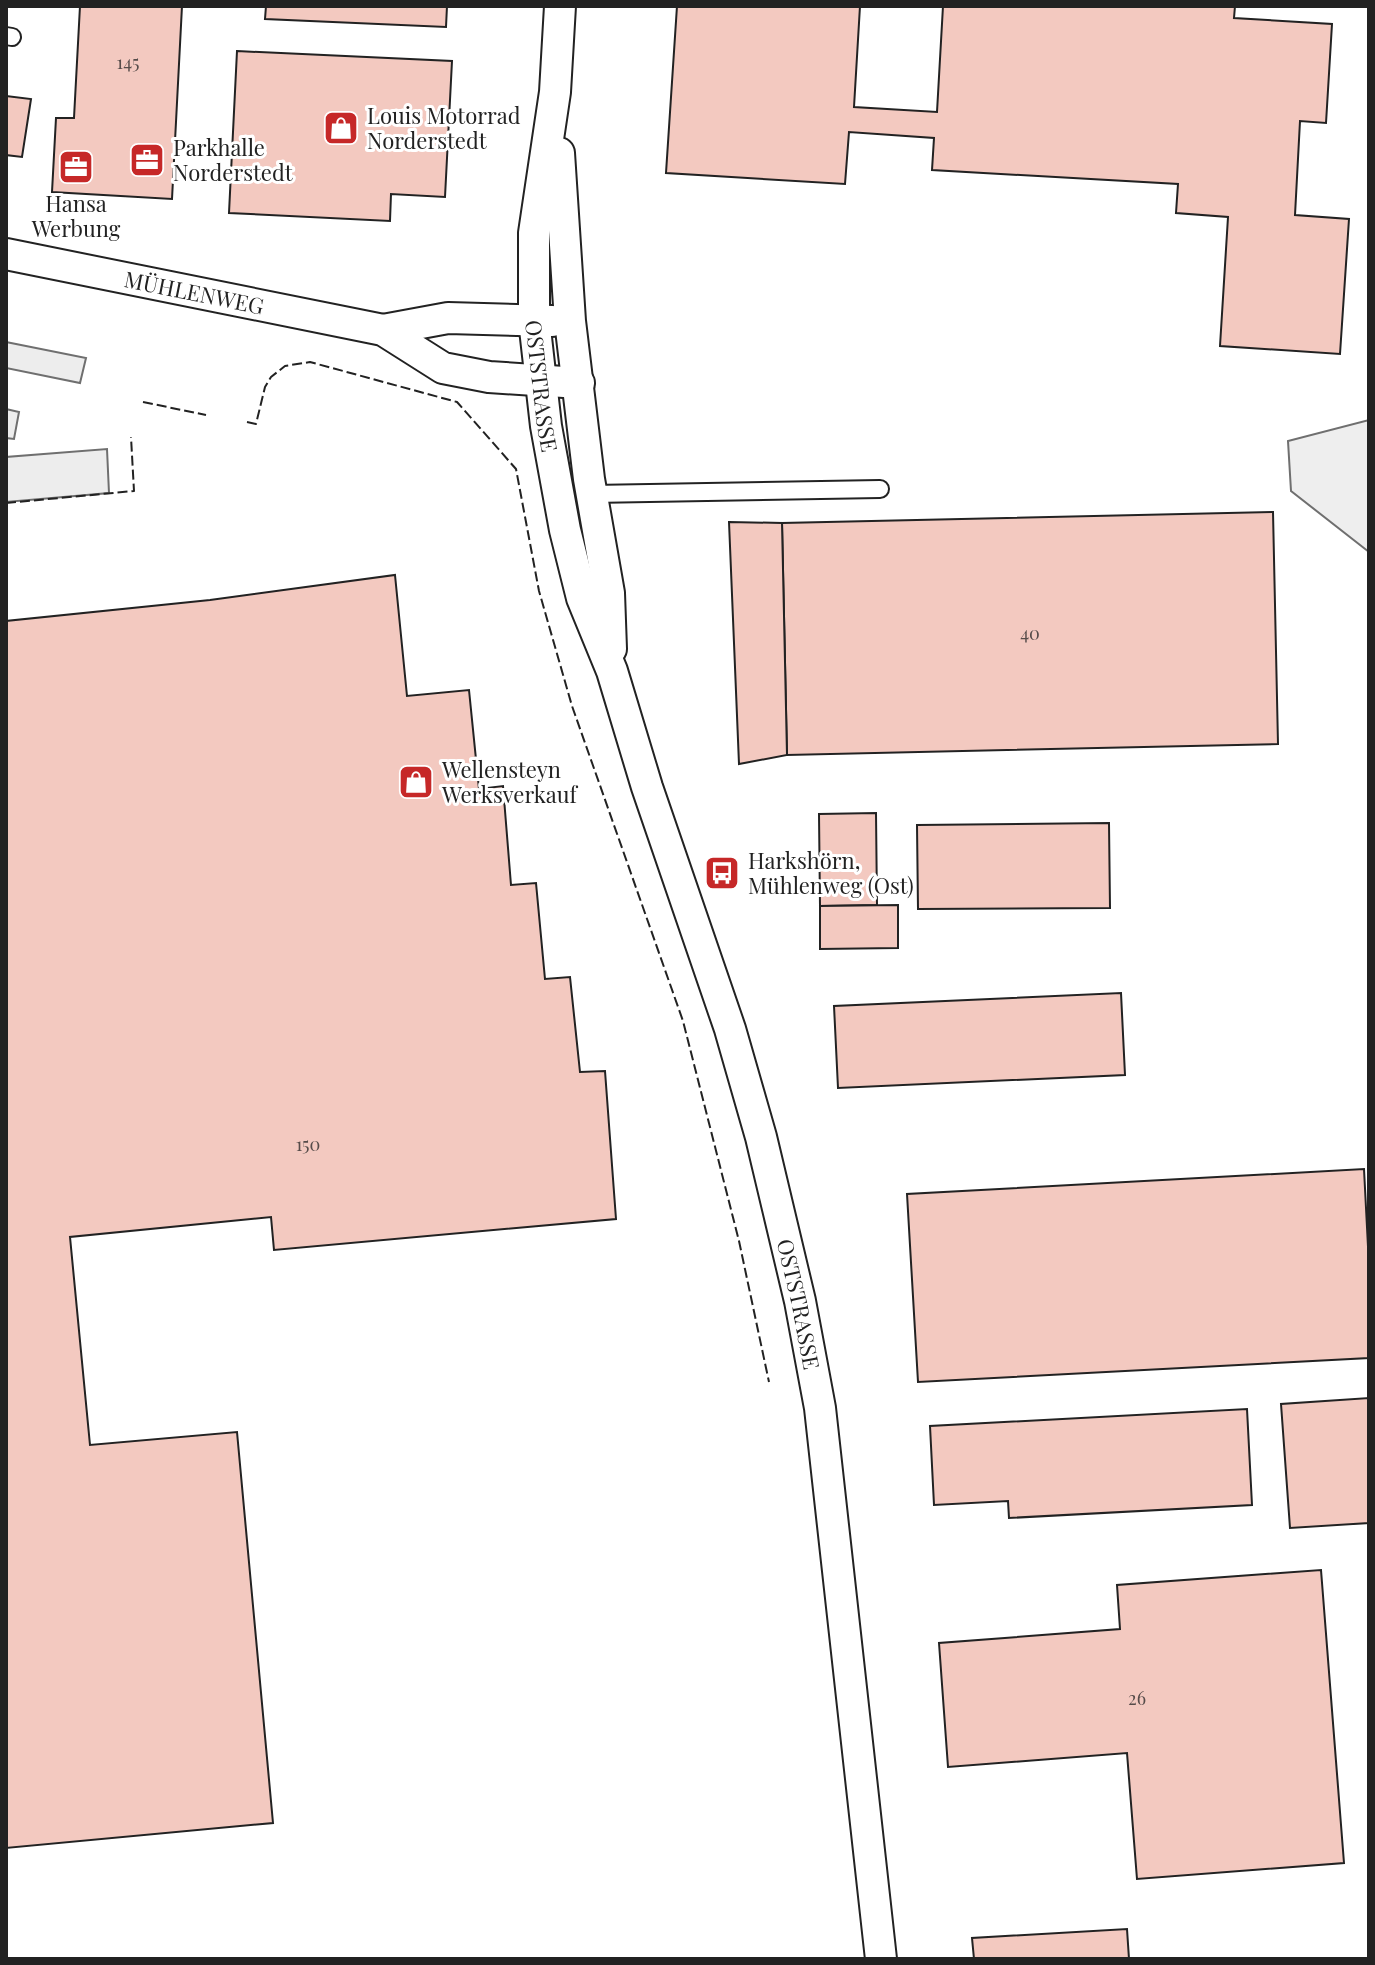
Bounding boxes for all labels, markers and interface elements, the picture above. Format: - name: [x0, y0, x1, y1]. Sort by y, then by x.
- house number: 145: [116, 50, 140, 74]
- place label: Louis Motorrad Norderstedt: [367, 100, 521, 155]
- shop icon: Louis Motorrad Norderstedt: [322, 109, 360, 147]
- place label: Parkhalle Norderstedt: [173, 132, 294, 187]
- office icon: Parkhalle Norderstedt: [128, 141, 166, 179]
- office icon: Hansa Werbung: [57, 148, 95, 186]
- place label: Hansa Werbung: [31, 188, 121, 243]
- street label: MÜHLENWEG: [122, 263, 267, 321]
- street label: OSTSTRASSE: [519, 318, 565, 454]
- house number: 40: [1020, 621, 1040, 645]
- place label: Wellensteyn Werksverkauf: [441, 754, 578, 809]
- shop icon: Wellensteyn Werksverkauf: [397, 763, 435, 801]
- place label: Harkshörn, Mühlenweg (Ost): [748, 845, 914, 900]
- bus stop icon: Harkshörn, Mühlenweg (Ost): [703, 854, 741, 892]
- house number: 150: [296, 1132, 320, 1156]
- street label: OSTSTRASSE: [771, 1236, 827, 1372]
- house number: 26: [1128, 1686, 1146, 1710]

